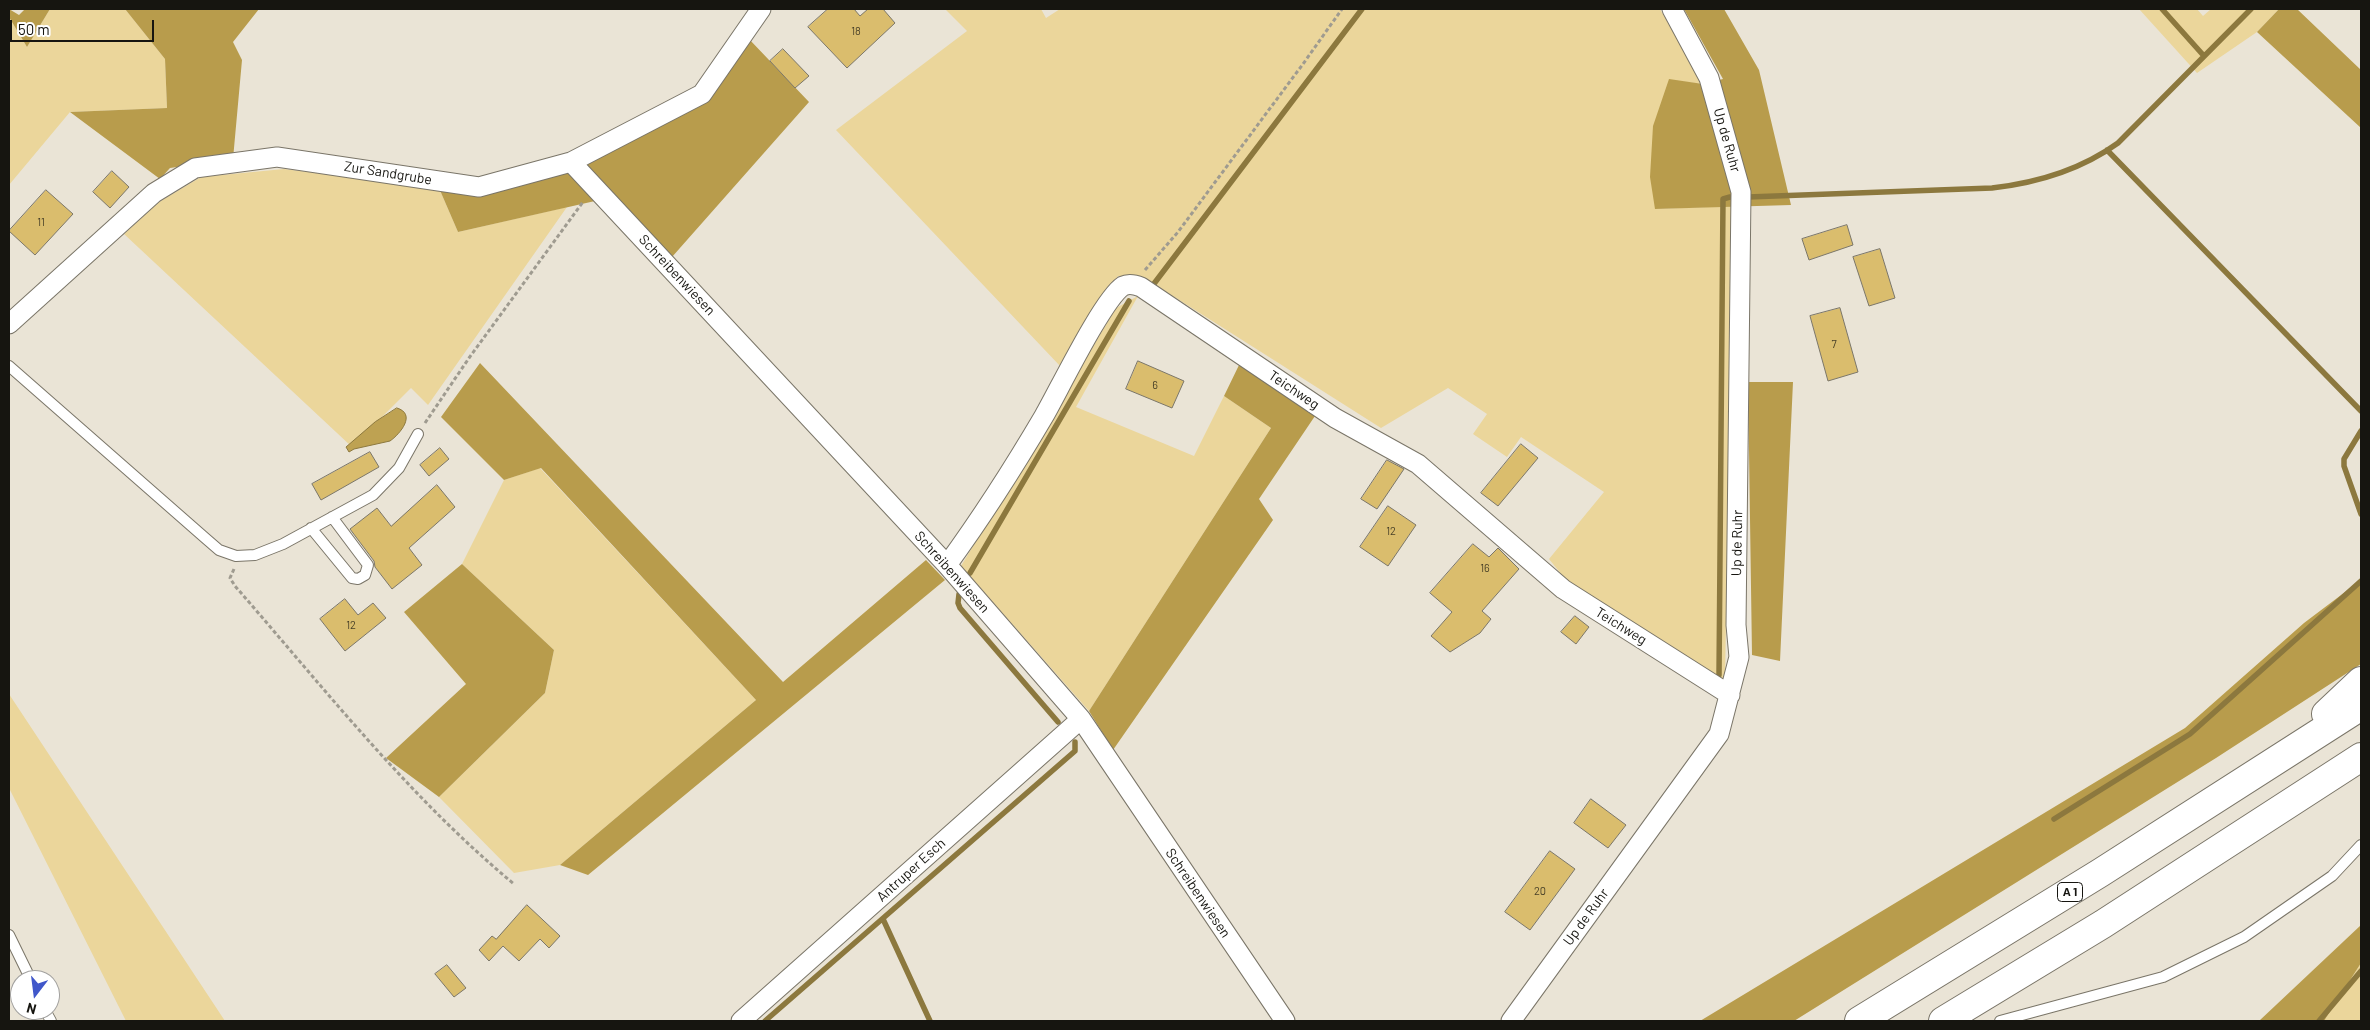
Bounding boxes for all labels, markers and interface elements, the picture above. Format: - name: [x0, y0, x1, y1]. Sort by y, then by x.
- scale bar: [12, 10, 156, 42]
- text: 50 m: [18, 20, 50, 38]
- house number: 18: [851, 24, 861, 38]
- street label: Up de Ruhr: [1710, 106, 1744, 174]
- street label: Zur Sandgrube: [343, 158, 433, 188]
- house number: 11: [37, 215, 45, 229]
- street label: Schreibenwiesen: [635, 231, 719, 319]
- house number: 7: [1831, 337, 1837, 351]
- street label: Teichweg: [1265, 367, 1323, 413]
- house number: 6: [1152, 378, 1158, 392]
- street label: Up de Ruhr: [1728, 510, 1746, 576]
- house number: 12: [1386, 524, 1396, 538]
- street label: Schreibenwiesen: [911, 528, 993, 616]
- house number: 16: [1480, 561, 1490, 575]
- street label: Teichweg: [1592, 604, 1650, 648]
- house number: 12: [346, 618, 356, 632]
- street label: Antruper Esch: [873, 835, 949, 905]
- street label: Schreibenwiesen: [1162, 845, 1234, 941]
- road number: A 1: [2058, 882, 2082, 902]
- house number: 20: [1534, 884, 1546, 898]
- street label: Up de Ruhr: [1560, 885, 1612, 949]
- north arrow: [10, 970, 60, 1020]
- text: N: [25, 1000, 38, 1018]

